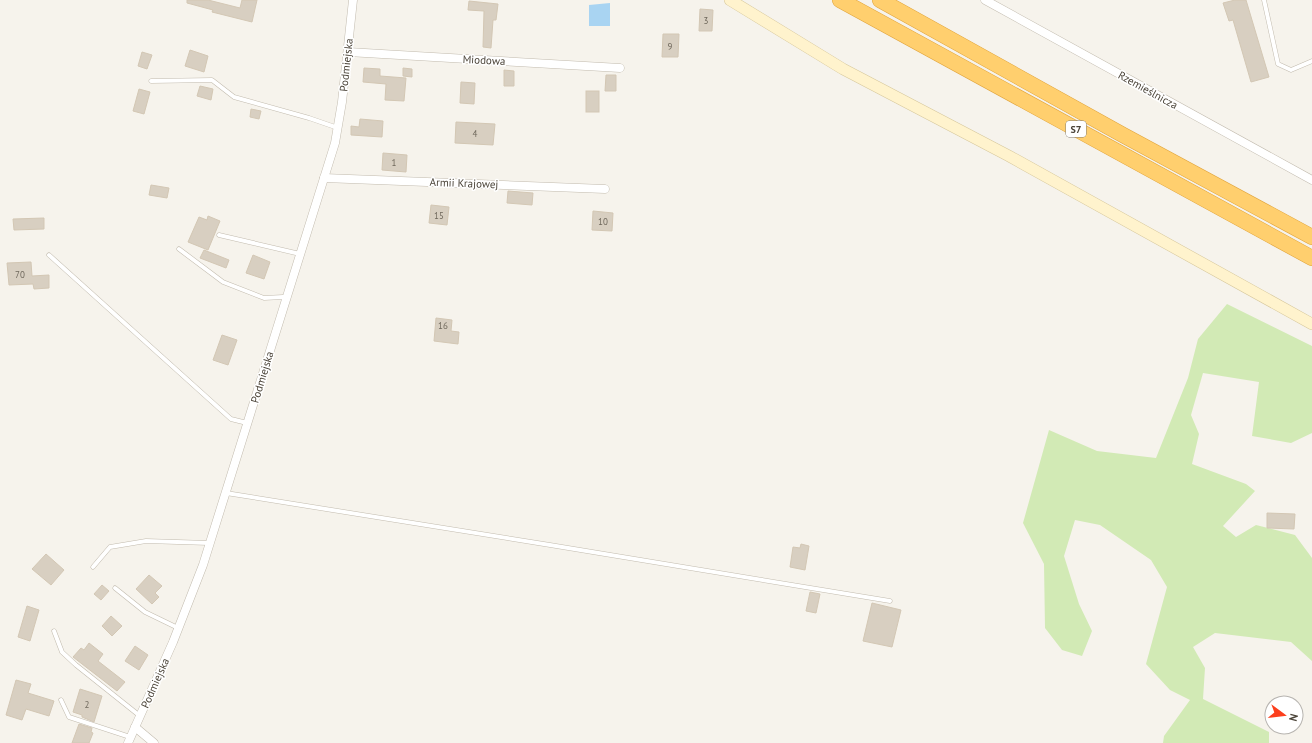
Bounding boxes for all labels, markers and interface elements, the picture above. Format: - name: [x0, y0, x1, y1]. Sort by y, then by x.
- house number: 3: [704, 15, 709, 26]
- street label: Podmiejska: [336, 38, 356, 92]
- house number: 9: [668, 41, 673, 52]
- street label: Miodowa: [462, 52, 506, 68]
- street label: Rzemieślnicza: [1116, 68, 1180, 112]
- road number: S7: [1066, 121, 1086, 137]
- house number: 4: [473, 128, 478, 139]
- house number: 1: [392, 157, 397, 168]
- street label: Armii Krajowej: [429, 175, 499, 191]
- house number: 15: [434, 210, 444, 221]
- house number: 10: [598, 216, 608, 227]
- house number: 70: [15, 269, 25, 280]
- house number: 16: [438, 320, 448, 331]
- street label: Podmiejska: [248, 349, 276, 405]
- street label: Podmiejska: [138, 656, 172, 710]
- north arrow: [1264, 695, 1304, 735]
- house number: 2: [85, 699, 90, 710]
- text: N: [1286, 712, 1301, 723]

